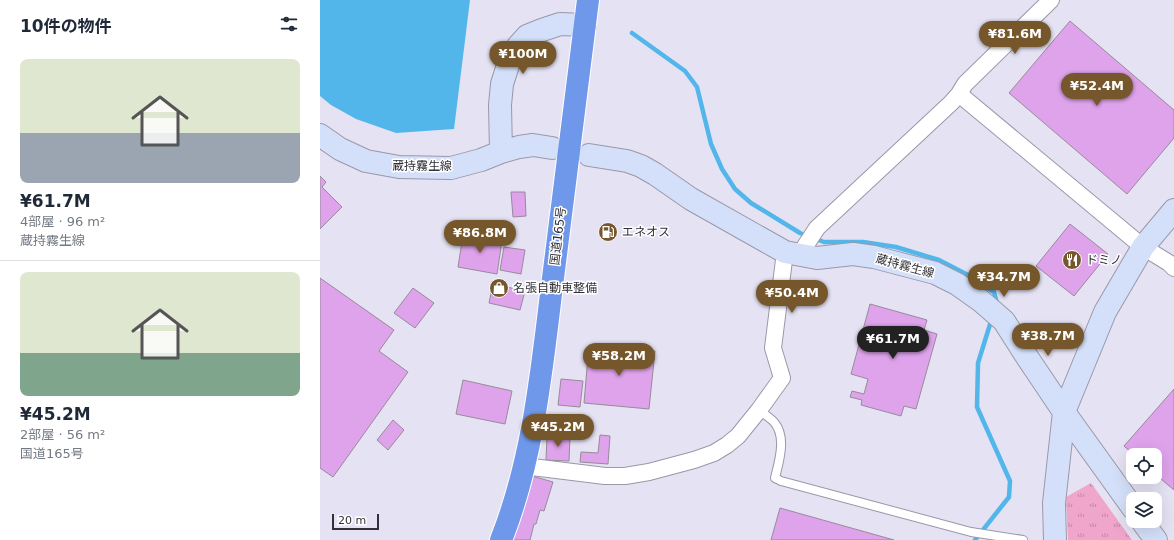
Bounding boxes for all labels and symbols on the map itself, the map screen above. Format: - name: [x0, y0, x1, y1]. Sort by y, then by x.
- pin: ¥81.6M: [982, 21, 1048, 55]
- pin: ¥100M: [495, 41, 551, 75]
- pin: ¥52.4M: [1064, 73, 1130, 107]
- street label: 蔵持霧生線: [392, 159, 452, 173]
- street label: 国道165号: [547, 206, 569, 266]
- pin: ¥86.8M: [447, 220, 513, 254]
- fuel station icon: エネオス: [597, 221, 619, 243]
- place label: エネオス: [622, 225, 670, 239]
- restaurant icon: ドミノ: [1061, 249, 1083, 271]
- street label: 蔵持霧生線: [874, 251, 936, 281]
- place label: ドミノ: [1086, 253, 1122, 267]
- pin: ¥34.7M: [971, 264, 1037, 298]
- shop icon: 名張自動車整備: [488, 277, 510, 299]
- pin: ¥50.4M: [759, 280, 825, 314]
- place label: 名張自動車整備: [513, 281, 597, 295]
- pin: ¥38.7M: [1015, 323, 1081, 357]
- pin: ¥61.7M: [860, 326, 926, 360]
- pin: ¥58.2M: [586, 343, 652, 377]
- pin: ¥45.2M: [525, 414, 591, 448]
- scale bar: [332, 512, 379, 531]

